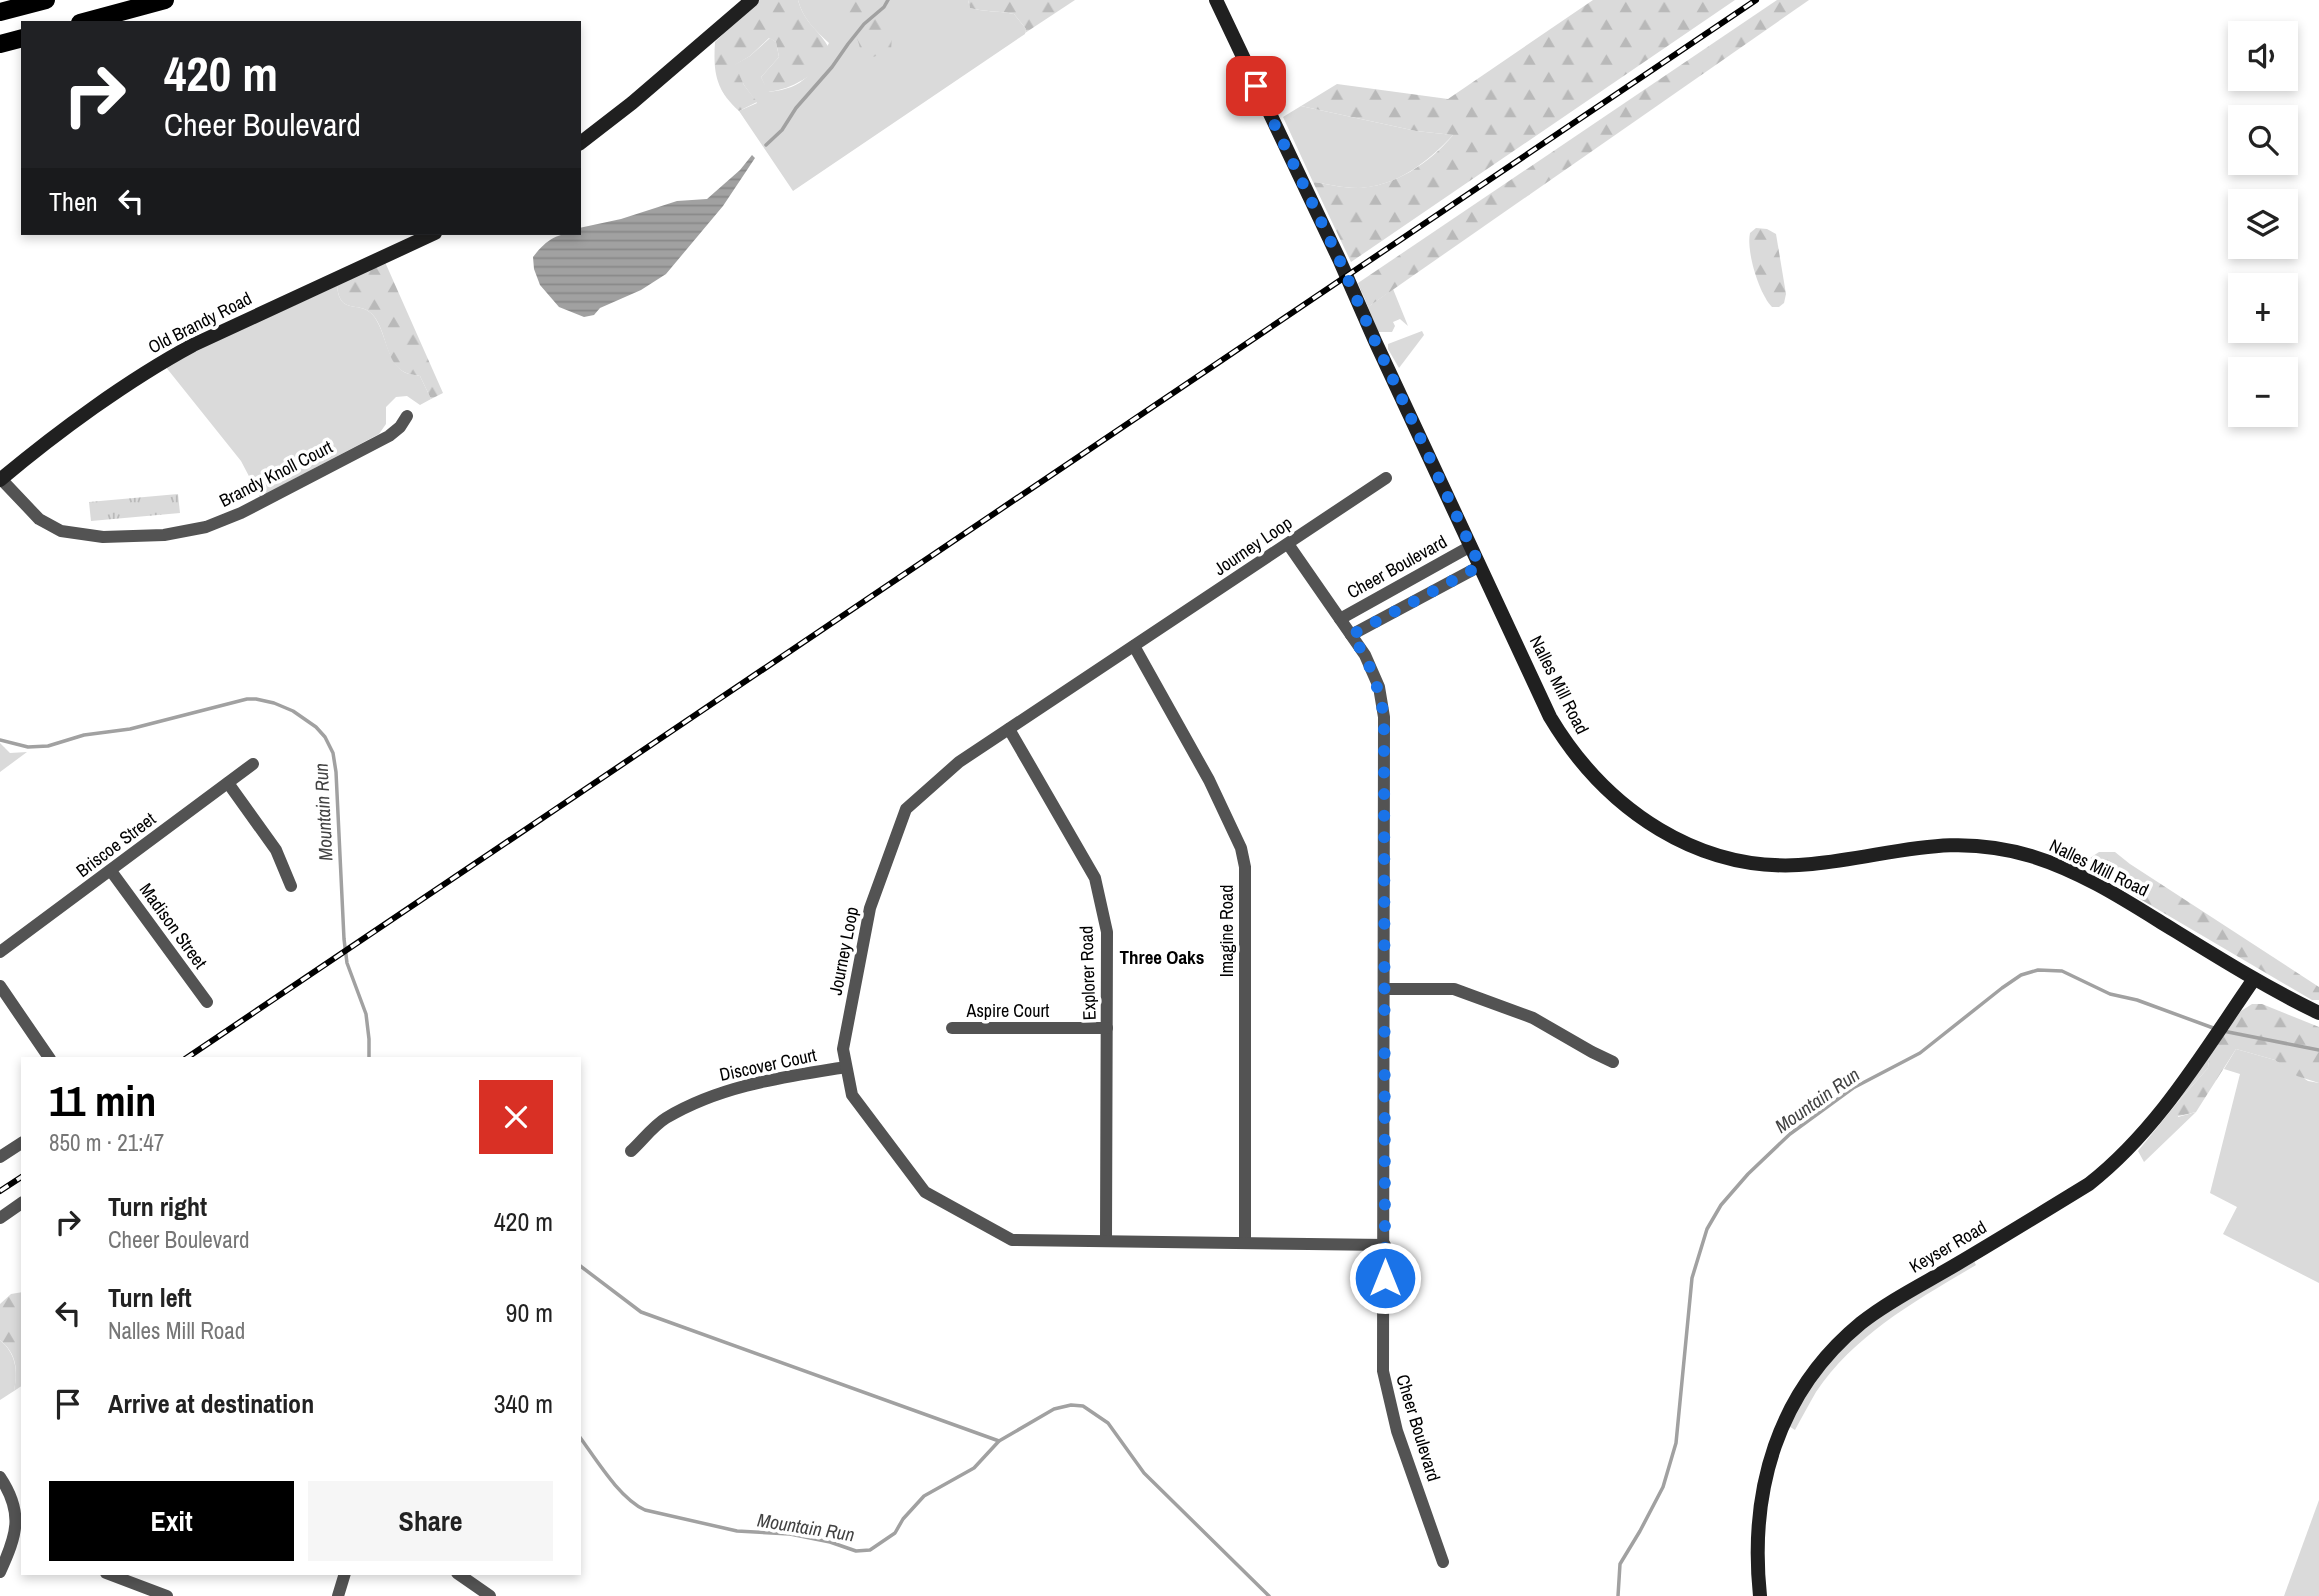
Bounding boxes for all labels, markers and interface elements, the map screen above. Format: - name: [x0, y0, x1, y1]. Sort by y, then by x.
- map controls: [2228, 21, 2298, 427]
- button: sound: [2228, 21, 2298, 91]
- text: 420 m: [164, 40, 278, 106]
- icon: right: [49, 49, 140, 140]
- pin: [1226, 56, 1286, 116]
- icon: arrive: [1237, 67, 1275, 105]
- text: Cheer Boulevard: [164, 103, 361, 146]
- button: search: [2228, 105, 2298, 175]
- icon: left: [112, 182, 150, 220]
- text: Then: [49, 184, 98, 219]
- button: layers: [2228, 189, 2298, 259]
- button: +: [2228, 273, 2298, 343]
- street label: Old Brandy Road: [144, 286, 256, 359]
- button: −: [2228, 357, 2298, 427]
- street label: Brandy Knoll Court: [215, 434, 337, 513]
- street label: Journey Loop: [1209, 510, 1297, 581]
- street label: Cheer Boulevard: [1342, 529, 1451, 604]
- street label: Nalles Mill Road: [1524, 631, 1595, 738]
- water label: Mountain Run: [307, 762, 339, 862]
- street label: Briscoe Street: [71, 806, 161, 883]
- street label: Nalles Mill Road: [2045, 833, 2153, 902]
- street label: Madison Street: [134, 878, 213, 974]
- street label: Imagine Road: [1214, 885, 1239, 977]
- street label: Journey Loop: [823, 905, 864, 997]
- street label: Explorer Road: [1073, 925, 1102, 1021]
- district label: Three Oaks: [1120, 944, 1204, 970]
- street label: Aspire Court: [966, 998, 1049, 1023]
- street label: Discover Court: [717, 1042, 819, 1087]
- water label: Mountain Run: [1769, 1061, 1865, 1139]
- text: 11 min: [49, 1073, 156, 1129]
- button: close: [479, 1080, 553, 1154]
- text: 850 m · 21:47: [49, 1127, 164, 1158]
- text: Turn right: [108, 1189, 207, 1224]
- icon: right: [49, 1203, 87, 1241]
- text: 420 m: [494, 1204, 553, 1239]
- street label: Keyser Road: [1905, 1214, 1991, 1279]
- text: Cheer Boulevard: [108, 1224, 250, 1255]
- position arrow: [1348, 1241, 1422, 1315]
- text: Turn left: [108, 1280, 192, 1315]
- icon: left: [49, 1294, 87, 1332]
- text: 90 m: [506, 1295, 553, 1330]
- text: Nalles Mill Road: [108, 1315, 245, 1346]
- street label: Cheer Boulevard: [1390, 1371, 1447, 1484]
- icon: arrive: [49, 1385, 87, 1423]
- text: Arrive at destination: [108, 1386, 314, 1421]
- text: 340 m: [494, 1386, 553, 1421]
- button: Exit: [49, 1481, 294, 1561]
- button: Share: [308, 1481, 553, 1561]
- water label: Mountain Run: [756, 1507, 856, 1547]

